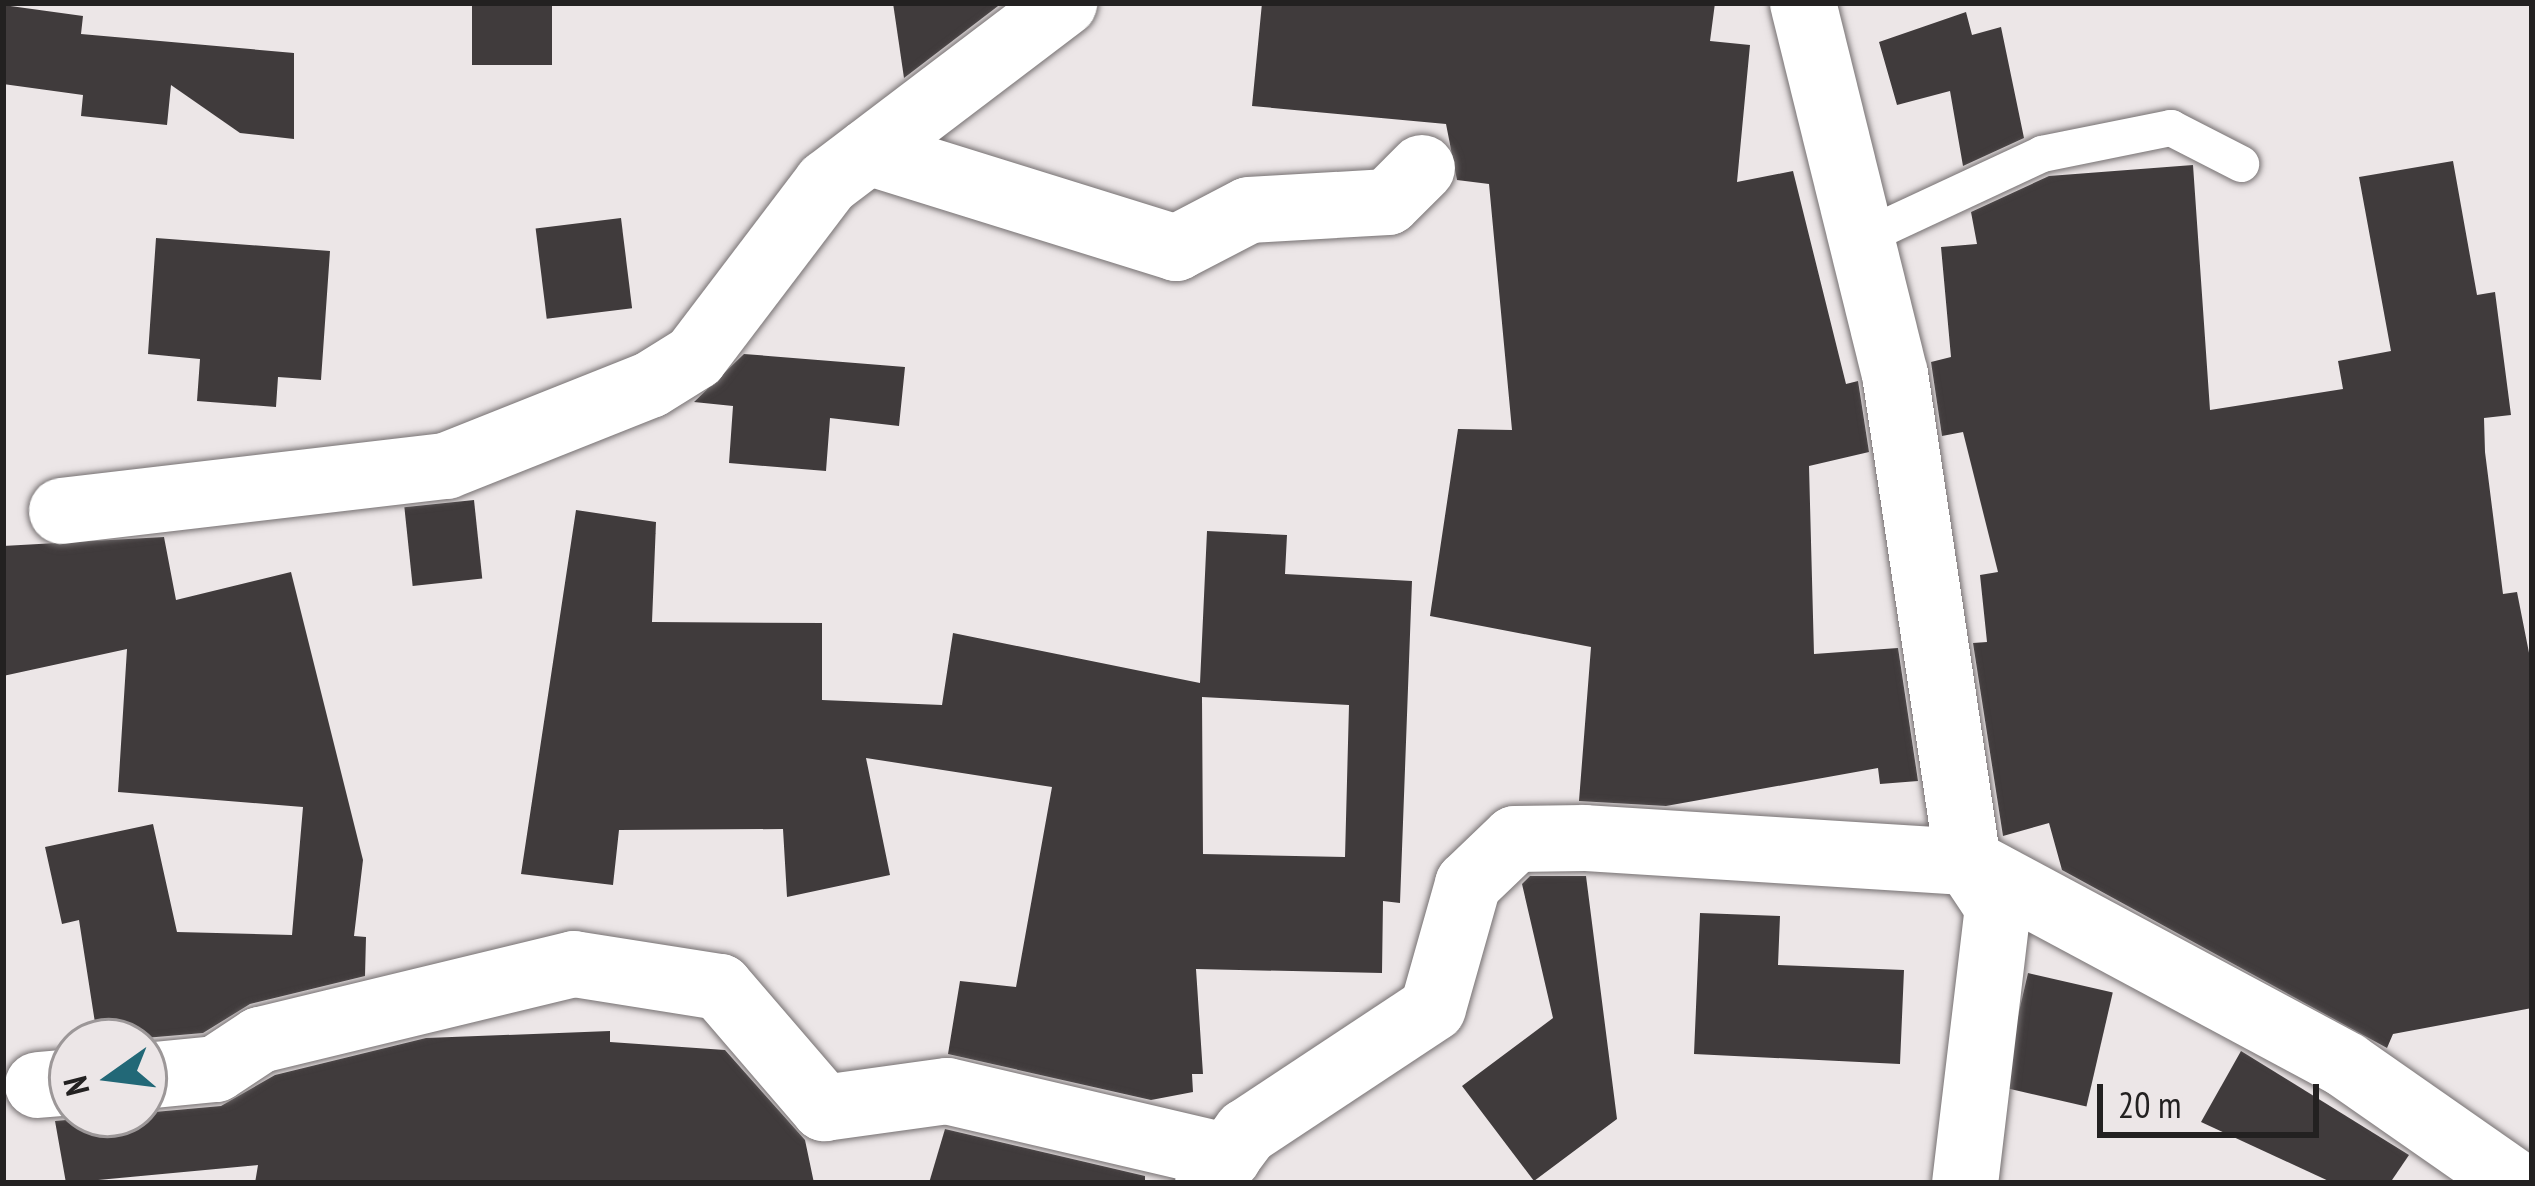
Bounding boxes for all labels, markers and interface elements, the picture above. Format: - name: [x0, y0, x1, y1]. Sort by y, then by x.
- north arrow: [48, 1018, 168, 1138]
- scale bar: [2103, 1060, 2325, 1134]
- text: N: [52, 1072, 99, 1100]
- text: 20 m: [2118, 1081, 2181, 1128]

